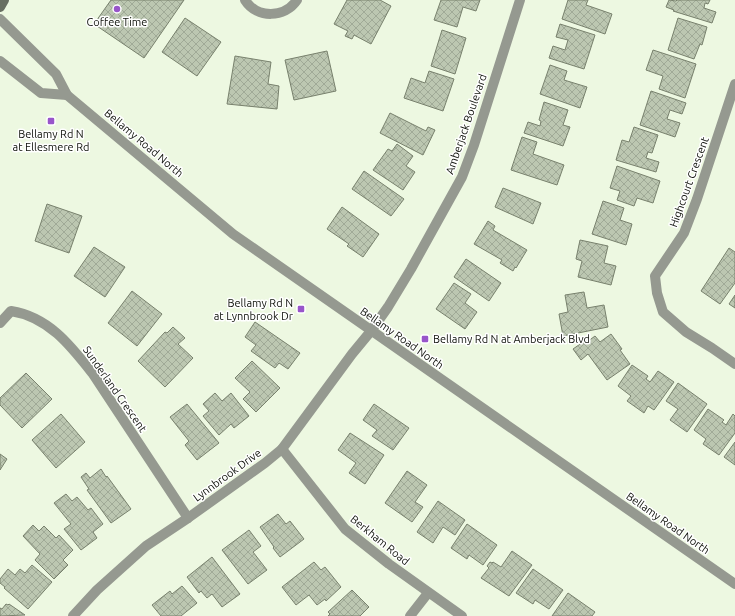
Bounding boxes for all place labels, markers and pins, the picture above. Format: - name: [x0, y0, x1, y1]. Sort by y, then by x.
- marker: Coffee Time: [112, 4, 122, 14]
- place label: Coffee Time: [87, 16, 147, 28]
- marker: Bellamy Rd N at Ellesmere Rd: [46, 116, 56, 126]
- place label: Bellamy Rd N at Ellesmere Rd: [13, 128, 89, 153]
- place label: Bellamy Rd N at Lynnbrook Dr: [214, 297, 294, 322]
- marker: Bellamy Rd N at Lynnbrook Dr: [296, 304, 306, 314]
- place label: Bellamy Rd N at Amberjack Blvd: [433, 333, 590, 345]
- marker: Bellamy Rd N at Amberjack Blvd: [420, 334, 430, 344]

